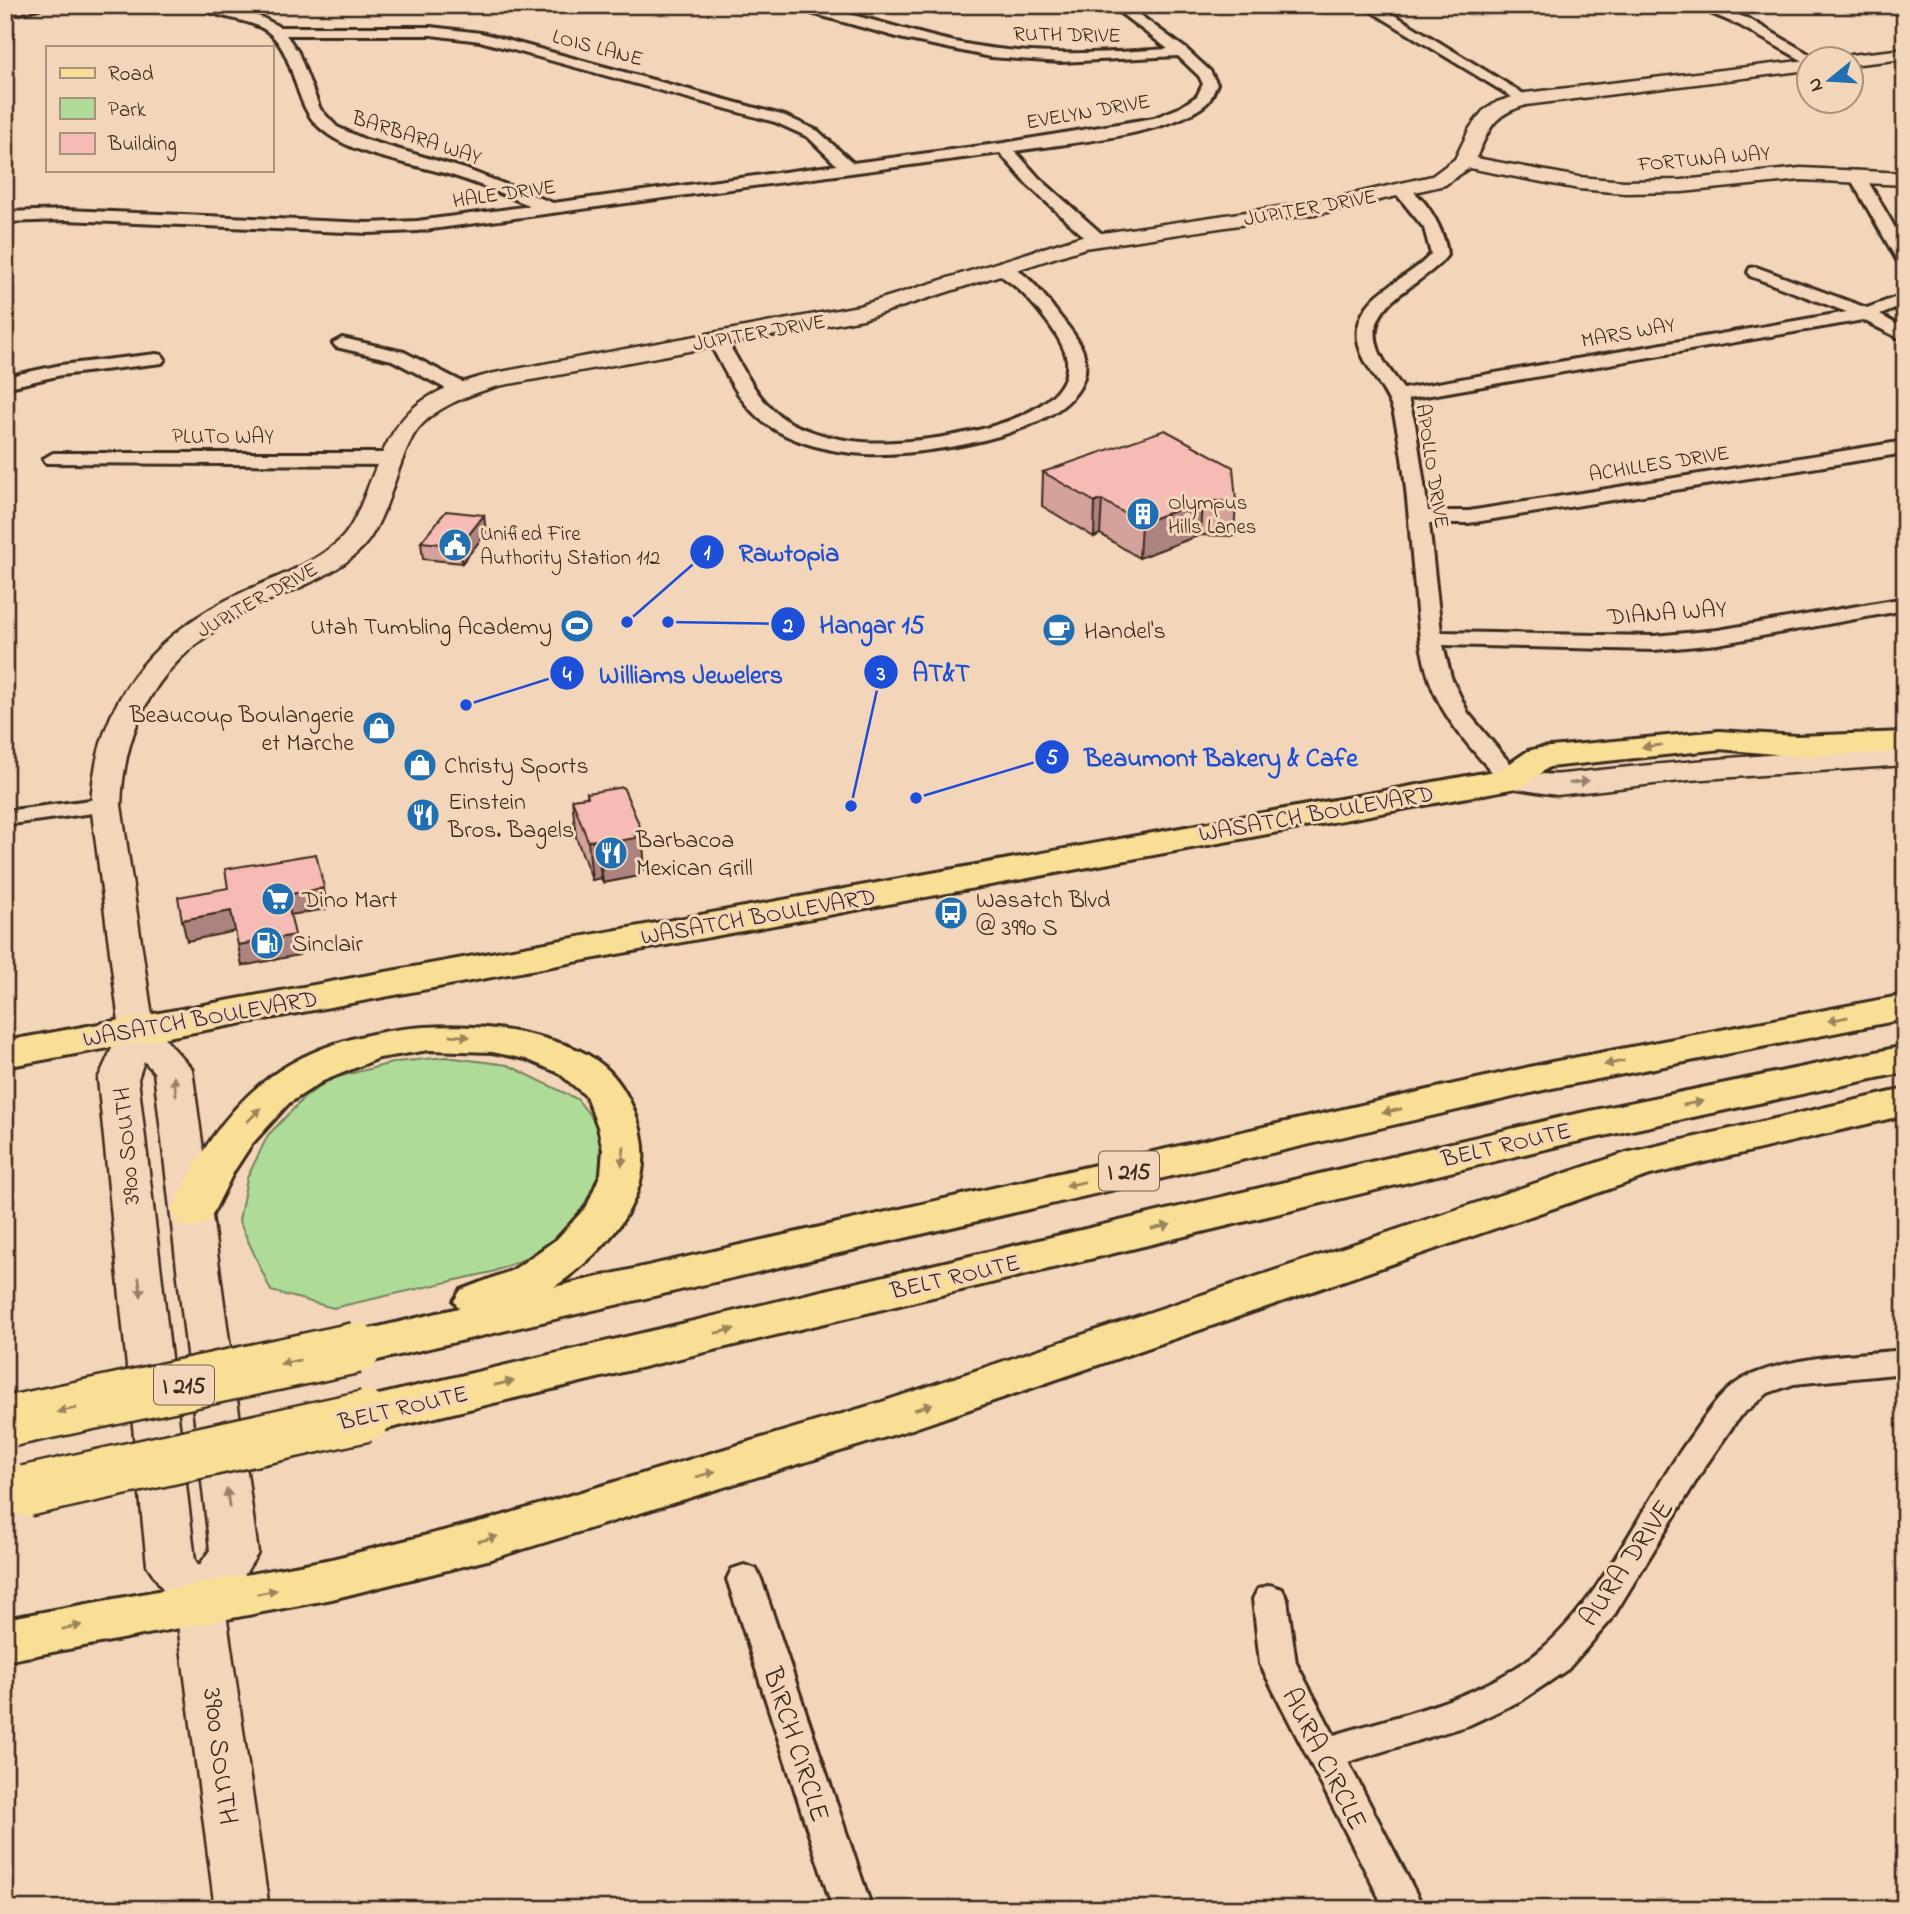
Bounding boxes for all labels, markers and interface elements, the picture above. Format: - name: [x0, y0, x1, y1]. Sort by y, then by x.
- street label: RUTH DRIVE: [1013, 20, 1121, 52]
- street label: LOIS LANE: [549, 22, 646, 75]
- legend: [46, 46, 273, 172]
- north arrow: [1794, 46, 1864, 116]
- text: Road: [108, 60, 154, 90]
- text: N: [1801, 74, 1831, 95]
- street label: EVELYN DRIVE: [1024, 87, 1153, 139]
- text: Park: [108, 96, 147, 126]
- street label: BARBARA WAY: [347, 104, 485, 174]
- text: Building: [107, 130, 177, 162]
- street label: FORTUNA WAY: [1636, 139, 1772, 181]
- street label: HALE DRIVE: [451, 173, 558, 217]
- street label: JUPITER DRIVE: [1242, 183, 1379, 235]
- street label: JUPITER DRIVE: [691, 308, 828, 360]
- street label: MARS WAY: [1579, 311, 1678, 357]
- street label: APOLLO DRIVE: [1406, 402, 1456, 531]
- street label: PLUTO WAY: [172, 423, 274, 453]
- street label: ACHILLES DRIVE: [1587, 439, 1732, 491]
- place label: Olympus Hills Lanes: [1168, 489, 1257, 543]
- building icon: Olympus Hills Lanes: [1124, 495, 1162, 533]
- place label: Unified Fire Authority Station 112: [480, 520, 660, 576]
- public building icon: Unified Fire Authority Station 112: [436, 526, 474, 564]
- callout: Rawtopia: [689, 528, 853, 575]
- text: Rawtopia: [739, 536, 839, 574]
- text: 1: [704, 539, 711, 569]
- street label: JUPITER DRIVE: [192, 555, 324, 646]
- street label: DIANA WAY: [1605, 593, 1728, 636]
- callout: Hangar 15: [770, 601, 939, 648]
- sports icon: Utah Tumbling Academy: [558, 607, 596, 645]
- text: Hangar 15: [819, 608, 925, 647]
- place label: Utah Tumbling Academy: [310, 611, 552, 647]
- cafe icon: Handel's: [1040, 611, 1078, 649]
- text: 2: [782, 612, 794, 642]
- place label: Handel's: [1084, 615, 1166, 650]
- callout: AT&T: [863, 649, 984, 696]
- callout: Williams Jewelers: [550, 650, 797, 697]
- text: AT&T: [912, 656, 970, 694]
- text: Williams Jewelers: [599, 658, 783, 696]
- text: 3: [876, 660, 886, 690]
- text: 4: [563, 661, 572, 691]
- place label: Beaucoup Boulangerie et Marche: [128, 699, 354, 762]
- shop icon: Beaucoup Boulangerie et Marche: [360, 709, 398, 747]
- callout: Beaumont Bakery & Cafe: [1035, 733, 1371, 780]
- text: Beaumont Bakery & Cafe: [1083, 741, 1359, 779]
- one-way arrow: [1641, 741, 1663, 752]
- text: 5: [1046, 744, 1058, 774]
- shop icon: Christy Sports: [401, 746, 439, 784]
- place label: Christy Sports: [444, 750, 589, 786]
- one-way arrow: [1568, 776, 1590, 787]
- street label: WASATCH BOULEVARD: [1196, 778, 1437, 853]
- place label: Einstein Bros. Bagels: [447, 786, 574, 849]
- restaurant icon: Einstein Bros. Bagels: [404, 796, 442, 834]
- place label: Barbacoa Mexican Grill: [635, 824, 753, 887]
- restaurant icon: Barbacoa Mexican Grill: [592, 834, 630, 872]
- supermarket icon: Dino Mart: [259, 880, 297, 918]
- street label: WASATCH BOULEVARD: [638, 881, 879, 956]
- place label: Dino Mart: [301, 884, 397, 919]
- place label: Wasatch Blvd @ 3990 S: [976, 884, 1111, 947]
- bus stop icon: Wasatch Blvd @ 3990 S: [932, 894, 970, 932]
- fuel station icon: Sinclair: [248, 924, 286, 962]
- place label: Sinclair: [292, 928, 364, 963]
- street label: WASATCH BOULEVARD: [80, 983, 321, 1058]
- one-way arrow: [1827, 1014, 1849, 1025]
- one-way arrow: [450, 1031, 472, 1042]
- one-way arrow: [1603, 1057, 1625, 1068]
- one-way arrow: [170, 1075, 181, 1097]
- street label: 3900 SOUTH: [106, 1086, 151, 1206]
- one-way arrow: [1682, 1098, 1704, 1109]
- one-way arrow: [1381, 1106, 1403, 1117]
- one-way arrow: [246, 1107, 262, 1124]
- street label: BELT ROUTE: [1437, 1115, 1575, 1179]
- one-way arrow: [617, 1145, 628, 1167]
- road number: I 215: [1099, 1152, 1159, 1190]
- one-way arrow: [1064, 1179, 1086, 1190]
- one-way arrow: [1150, 1221, 1172, 1232]
- street label: BELT ROUTE: [886, 1247, 1024, 1311]
- one-way arrow: [134, 1276, 145, 1298]
- one-way arrow: [714, 1325, 736, 1336]
- one-way arrow: [279, 1357, 301, 1368]
- road number: I 215: [154, 1366, 214, 1404]
- street label: BELT ROUTE: [334, 1378, 472, 1442]
- one-way arrow: [493, 1378, 515, 1389]
- one-way arrow: [913, 1401, 934, 1412]
- one-way arrow: [56, 1404, 78, 1415]
- one-way arrow: [695, 1468, 716, 1478]
- one-way arrow: [222, 1487, 233, 1509]
- street label: AURA DRIVE: [1570, 1492, 1686, 1636]
- one-way arrow: [478, 1534, 499, 1544]
- one-way arrow: [256, 1586, 278, 1597]
- one-way arrow: [61, 1621, 83, 1632]
- street label: BIRCH CIRCLE: [750, 1662, 839, 1828]
- street label: AURA CIRCLE: [1269, 1681, 1376, 1838]
- street label: 3900 SOUTH: [190, 1686, 247, 1827]

